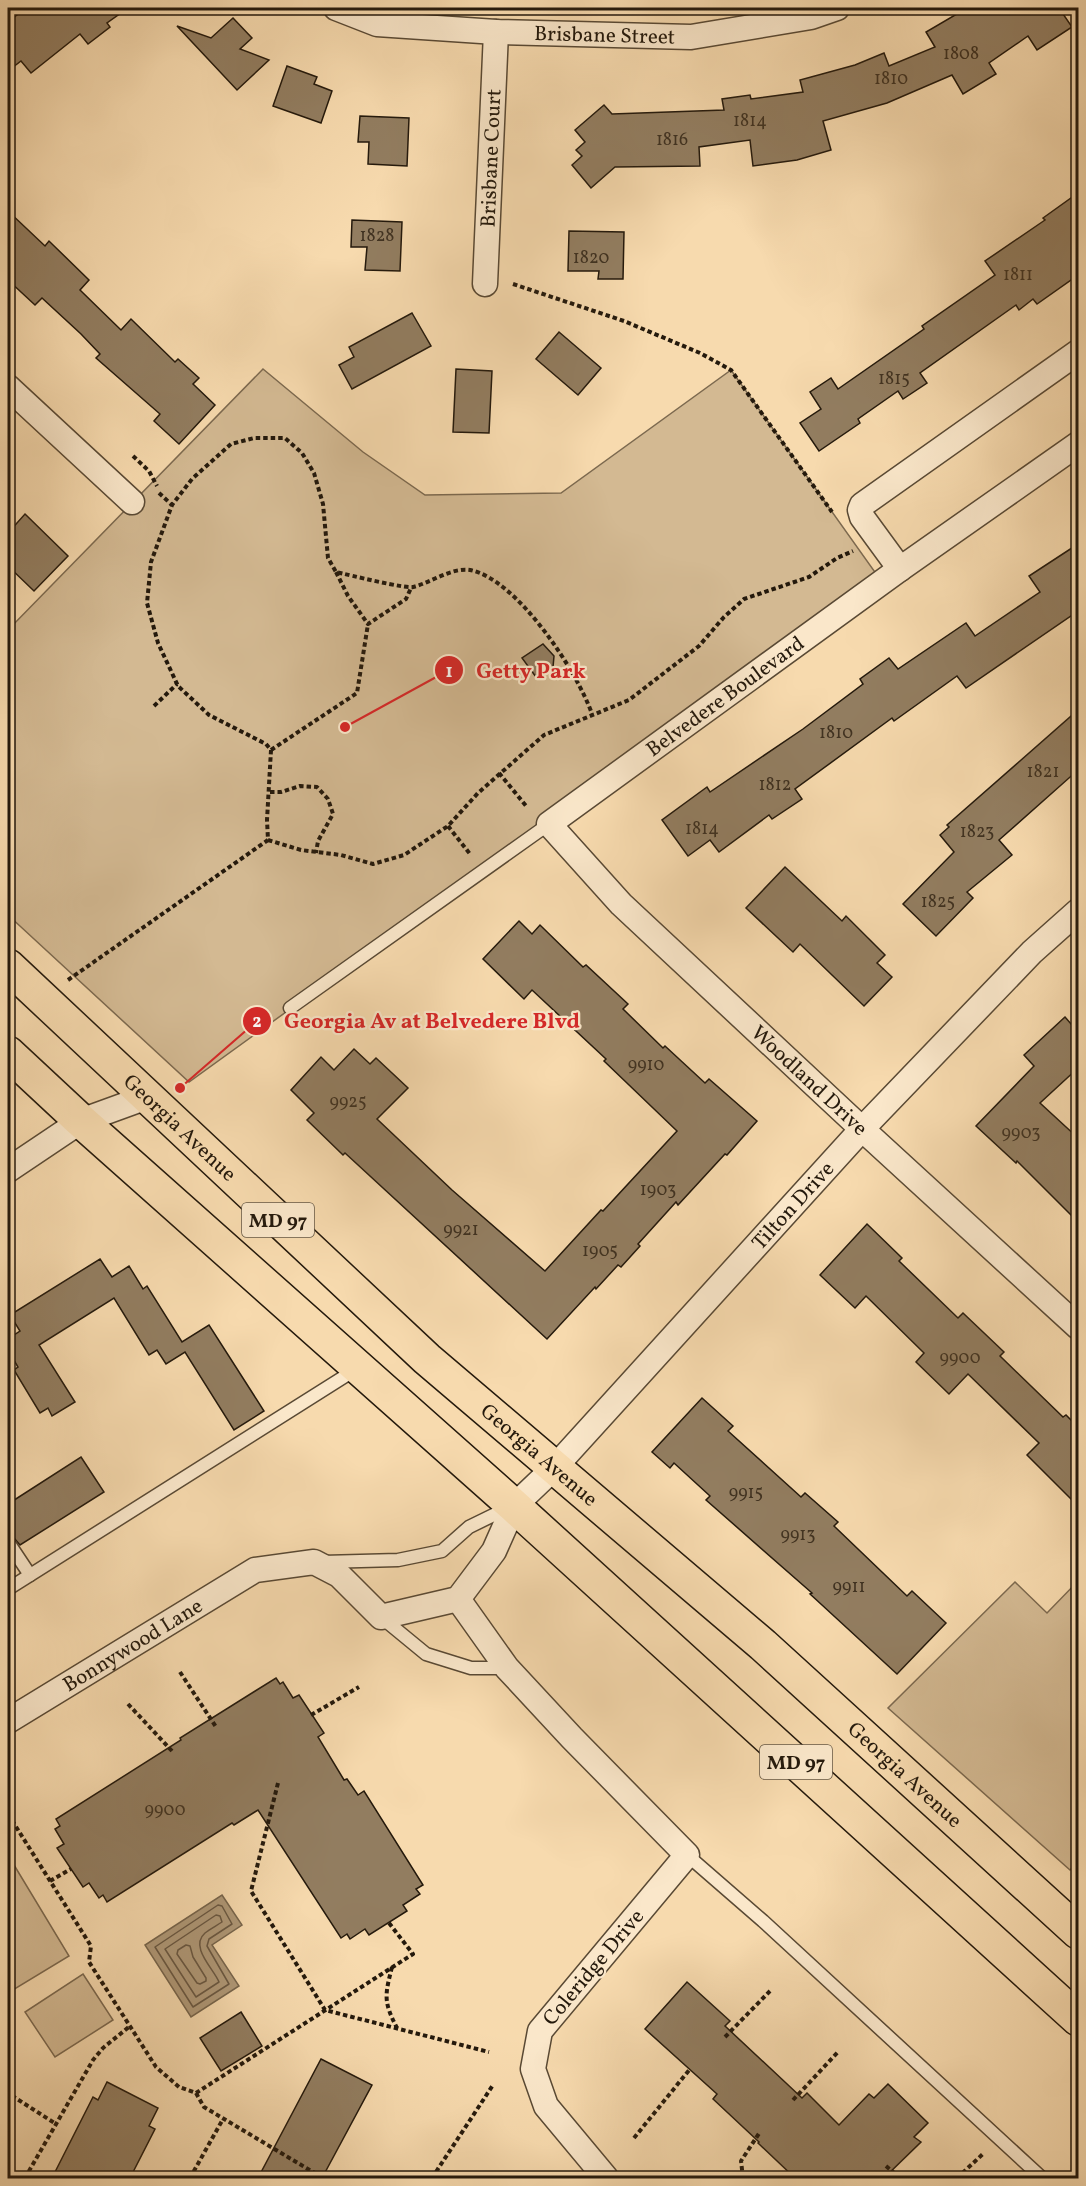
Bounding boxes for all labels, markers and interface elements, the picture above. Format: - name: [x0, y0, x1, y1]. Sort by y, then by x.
- street label: Brisbane Street: [534, 20, 676, 53]
- house number: 1808: [943, 42, 979, 67]
- house number: 1810: [874, 67, 908, 92]
- street label: Brisbane Court: [474, 88, 510, 228]
- house number: 1814: [733, 109, 767, 134]
- house number: 1816: [656, 128, 688, 153]
- house number: 1828: [360, 224, 394, 249]
- house number: 1820: [573, 246, 609, 271]
- house number: 1811: [1003, 263, 1033, 288]
- house number: 1815: [878, 367, 910, 392]
- street label: Belvedere Boulevard: [641, 630, 811, 765]
- callout: Getty Park: [434, 650, 598, 690]
- text: Getty Park: [476, 657, 586, 688]
- text: 1: [445, 660, 453, 685]
- house number: 1810: [819, 721, 853, 746]
- house number: 1821: [1027, 760, 1059, 785]
- house number: 1812: [759, 773, 791, 798]
- house number: 1814: [685, 817, 719, 842]
- house number: 1823: [960, 820, 994, 845]
- house number: 1825: [921, 890, 955, 915]
- callout: Georgia Av at Belvedere Blvd: [242, 1001, 592, 1041]
- text: Georgia Av at Belvedere Blvd: [284, 1007, 580, 1038]
- text: 2: [252, 1010, 262, 1035]
- street label: Woodland Drive: [744, 1019, 873, 1143]
- house number: 9910: [628, 1053, 665, 1078]
- street label: Georgia Avenue: [116, 1068, 242, 1189]
- house number: 9925: [329, 1090, 367, 1115]
- house number: 9903: [1002, 1121, 1040, 1146]
- street label: Tilton Drive: [746, 1156, 842, 1257]
- house number: 1903: [640, 1178, 676, 1203]
- road number: MD 97: [242, 1203, 314, 1237]
- house number: 9921: [443, 1218, 479, 1243]
- house number: 1905: [582, 1239, 618, 1264]
- house number: 9900: [939, 1346, 981, 1371]
- street label: Georgia Avenue: [473, 1397, 603, 1514]
- house number: 9915: [729, 1481, 763, 1506]
- house number: 9913: [780, 1523, 816, 1548]
- house number: 9911: [833, 1575, 865, 1600]
- street label: Bonnywood Lane: [58, 1592, 209, 1700]
- street label: Georgia Avenue: [840, 1716, 968, 1835]
- road number: MD 97: [760, 1745, 832, 1779]
- house number: 9900: [144, 1798, 186, 1823]
- street label: Coleridge Drive: [537, 1903, 652, 2032]

